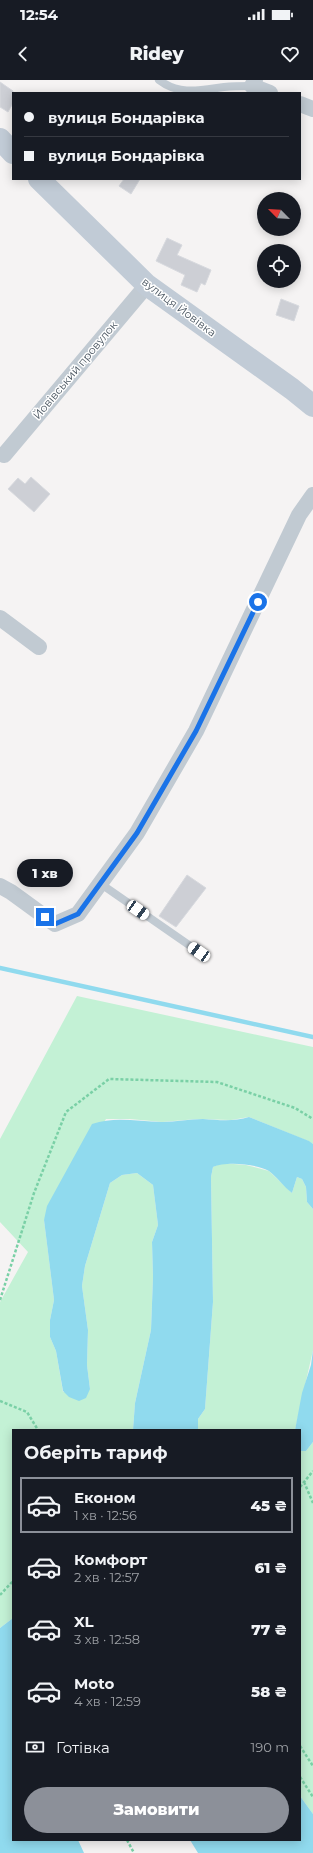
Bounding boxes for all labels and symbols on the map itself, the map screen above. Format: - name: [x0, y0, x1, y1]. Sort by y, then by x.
- north arrow: [257, 192, 301, 236]
- street label: вулиця Йовівка: [139, 275, 219, 339]
- street label: Йовівський провулок: [30, 318, 121, 422]
- route start: [249, 593, 267, 611]
- callout: 1 хв: [17, 859, 73, 887]
- car: [125, 898, 151, 922]
- route end: [36, 908, 54, 926]
- car: [186, 940, 212, 964]

